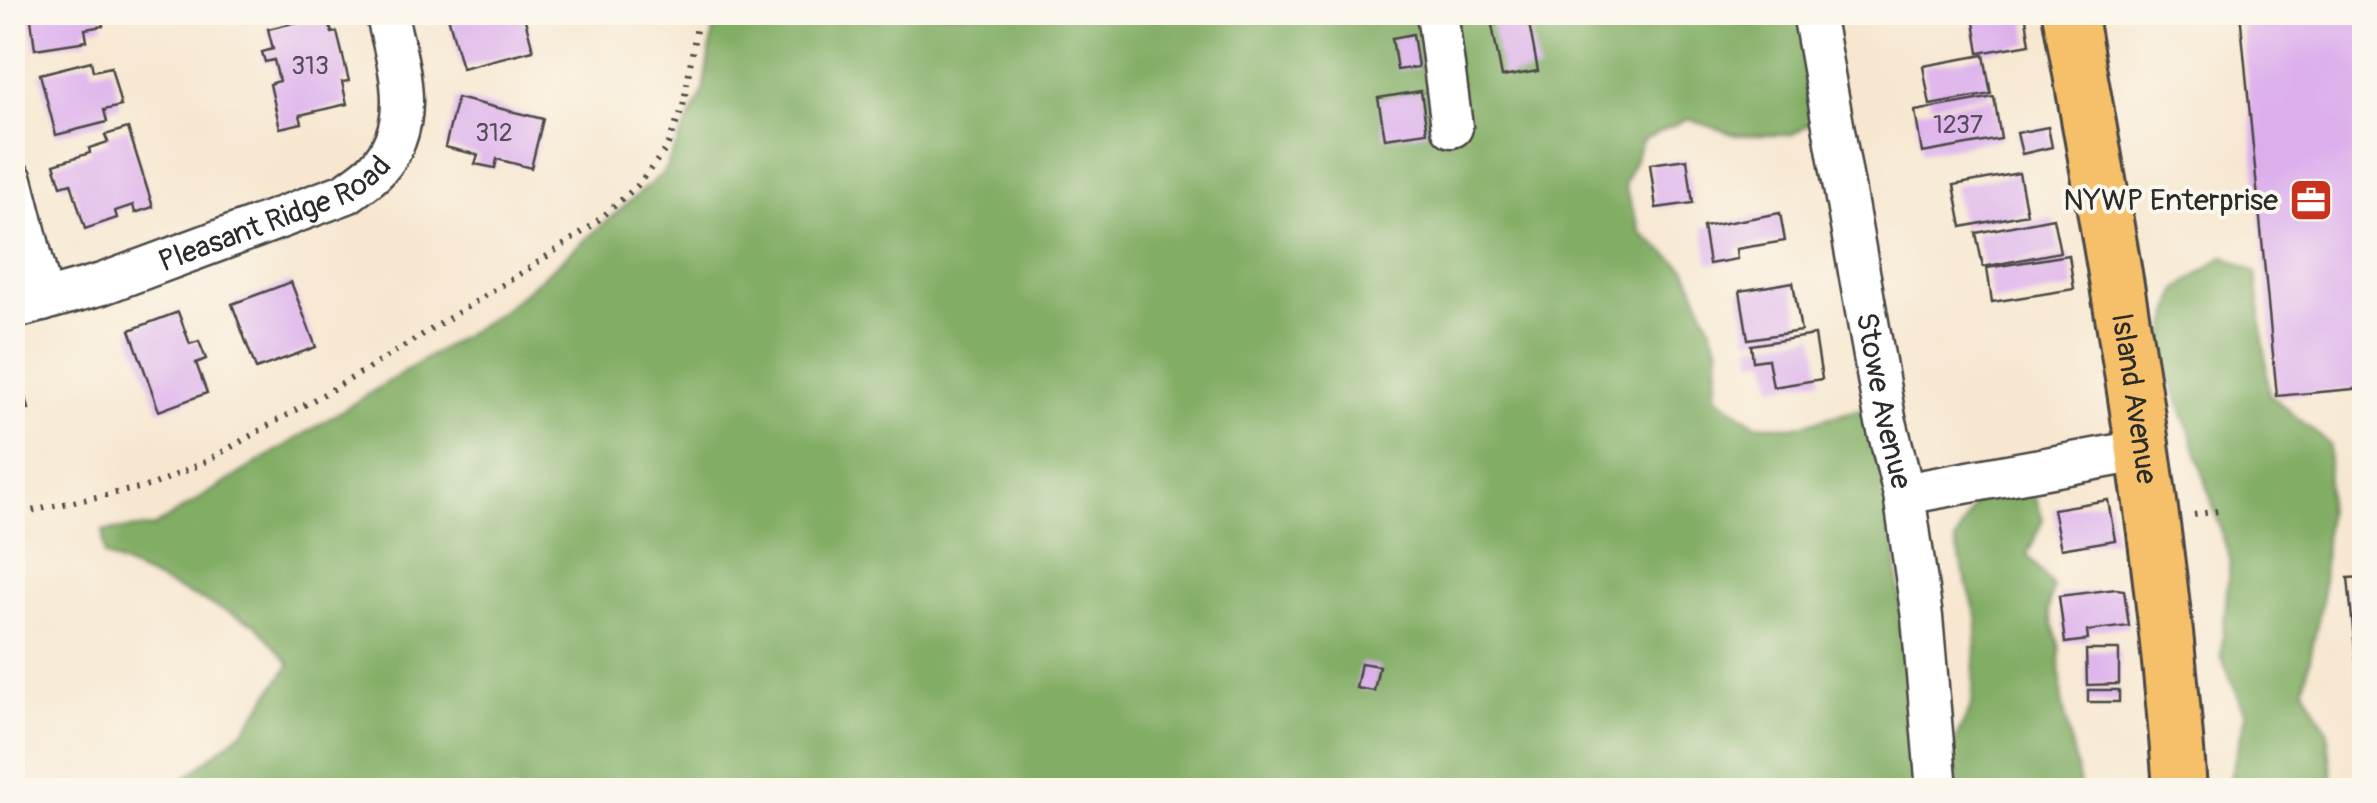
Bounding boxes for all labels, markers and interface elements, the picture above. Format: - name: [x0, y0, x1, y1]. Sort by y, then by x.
- house number: 313: [291, 51, 329, 82]
- house number: 1237: [1933, 110, 1983, 141]
- house number: 312: [475, 118, 513, 149]
- street label: Pleasant Ridge Road: [153, 148, 399, 280]
- office icon: NYWP Enterprise: [2288, 177, 2334, 223]
- place label: NYWP Enterprise: [2063, 182, 2278, 219]
- street label: Stowe Avenue: [1848, 309, 1921, 493]
- street label: Island Avenue: [2103, 310, 2166, 487]

